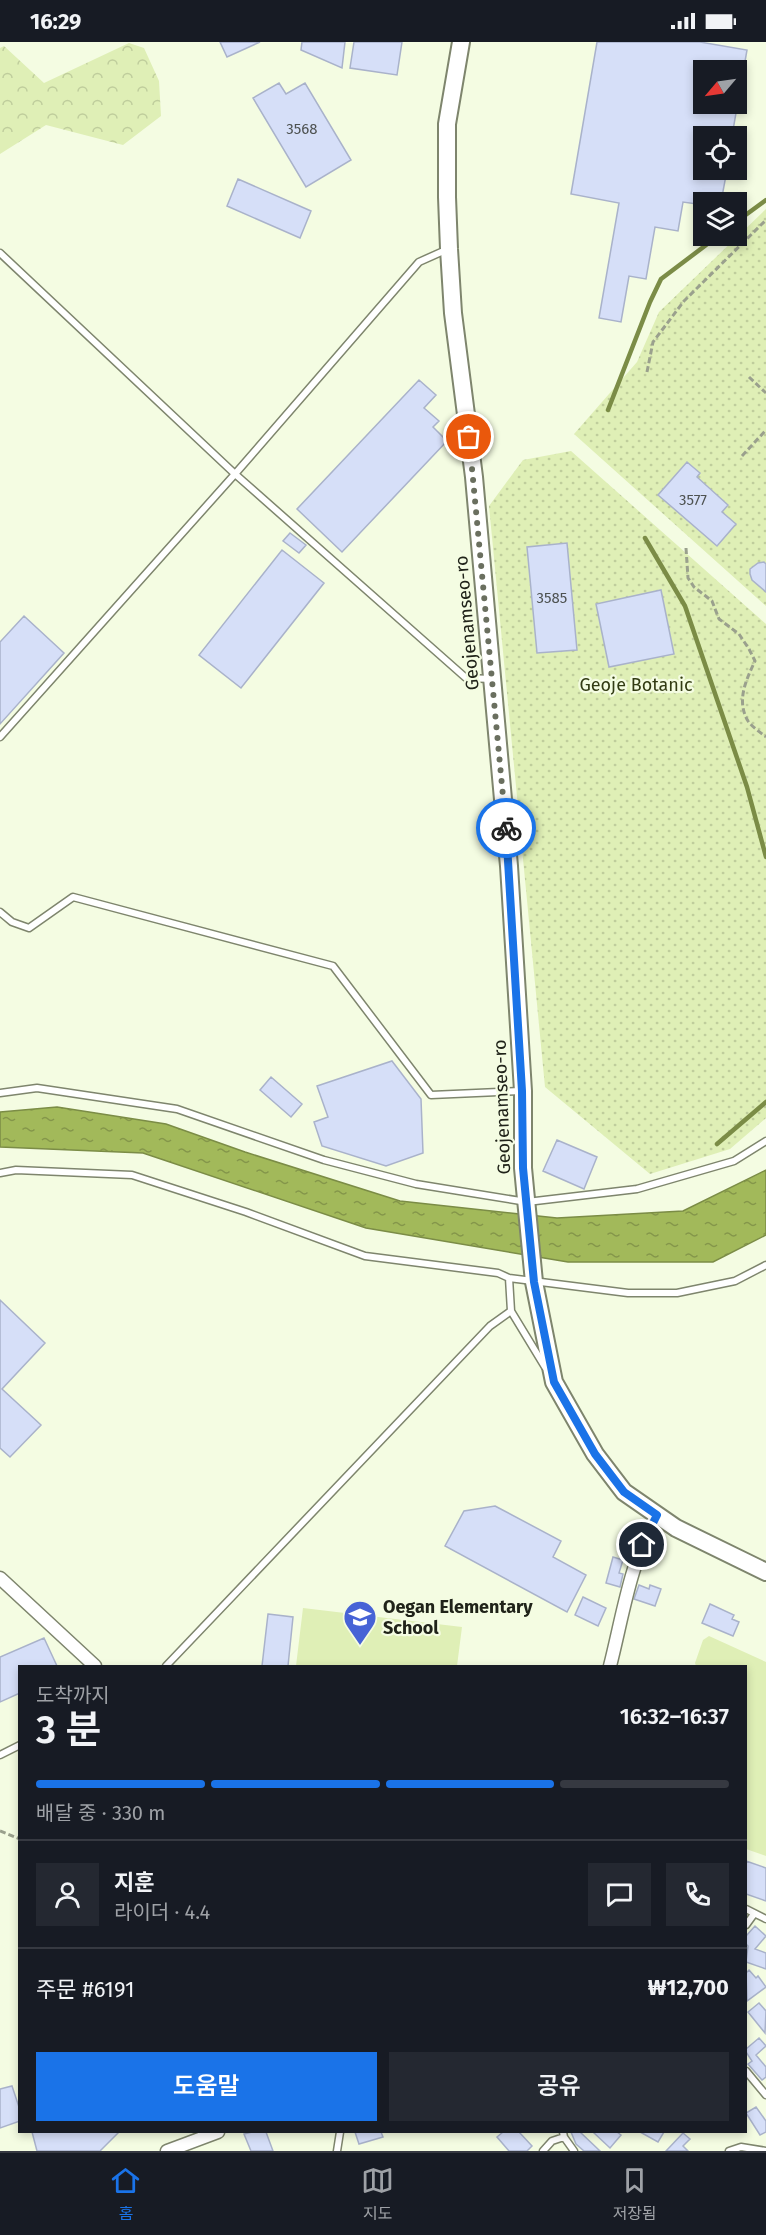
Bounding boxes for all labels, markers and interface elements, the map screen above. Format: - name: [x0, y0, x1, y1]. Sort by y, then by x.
- text: 16:29: [30, 8, 81, 35]
- north arrow: [693, 60, 747, 114]
- map controls: [693, 60, 747, 246]
- house number: 3568: [286, 120, 318, 138]
- button: locate: [693, 126, 747, 180]
- button: layers: [693, 192, 747, 246]
- pin: [443, 411, 494, 462]
- icon: bag: [452, 420, 485, 453]
- house number: 3577: [679, 491, 707, 509]
- street label: Geojenamseo-ro: [450, 555, 484, 691]
- house number: 3585: [537, 589, 567, 607]
- park label: Geoje Botanic: [579, 674, 693, 696]
- courier: [476, 798, 536, 858]
- icon: bike: [490, 812, 523, 845]
- street label: Geojenamseo-ro: [489, 1039, 515, 1175]
- pin: [616, 1519, 667, 1570]
- icon: home: [625, 1528, 658, 1561]
- place label: Oegan Elementary School: [383, 1596, 533, 1639]
- school or university icon: Oegan Elementary School: [342, 1599, 378, 1646]
- text: 도착까지: [36, 1683, 110, 1707]
- text: 16:32–16:37: [620, 1703, 729, 1730]
- text: 3 분: [36, 1707, 101, 1753]
- text: 배달 중 · 330 m: [36, 1801, 165, 1825]
- button: person: [36, 1863, 99, 1926]
- button: chat: [588, 1863, 651, 1926]
- button: phone: [666, 1863, 729, 1926]
- text: 지훈: [114, 1869, 154, 1896]
- text: 라이더 · 4.4: [114, 1900, 210, 1924]
- text: ₩12,700: [648, 1974, 729, 2001]
- text: 주문 #6191: [36, 1976, 135, 2003]
- button: 도움말: [36, 2052, 377, 2121]
- button: 공유: [389, 2052, 729, 2121]
- tab: 홈: [109, 2164, 142, 2224]
- tab: 지도: [361, 2164, 394, 2224]
- tab: 저장됨: [613, 2164, 657, 2224]

